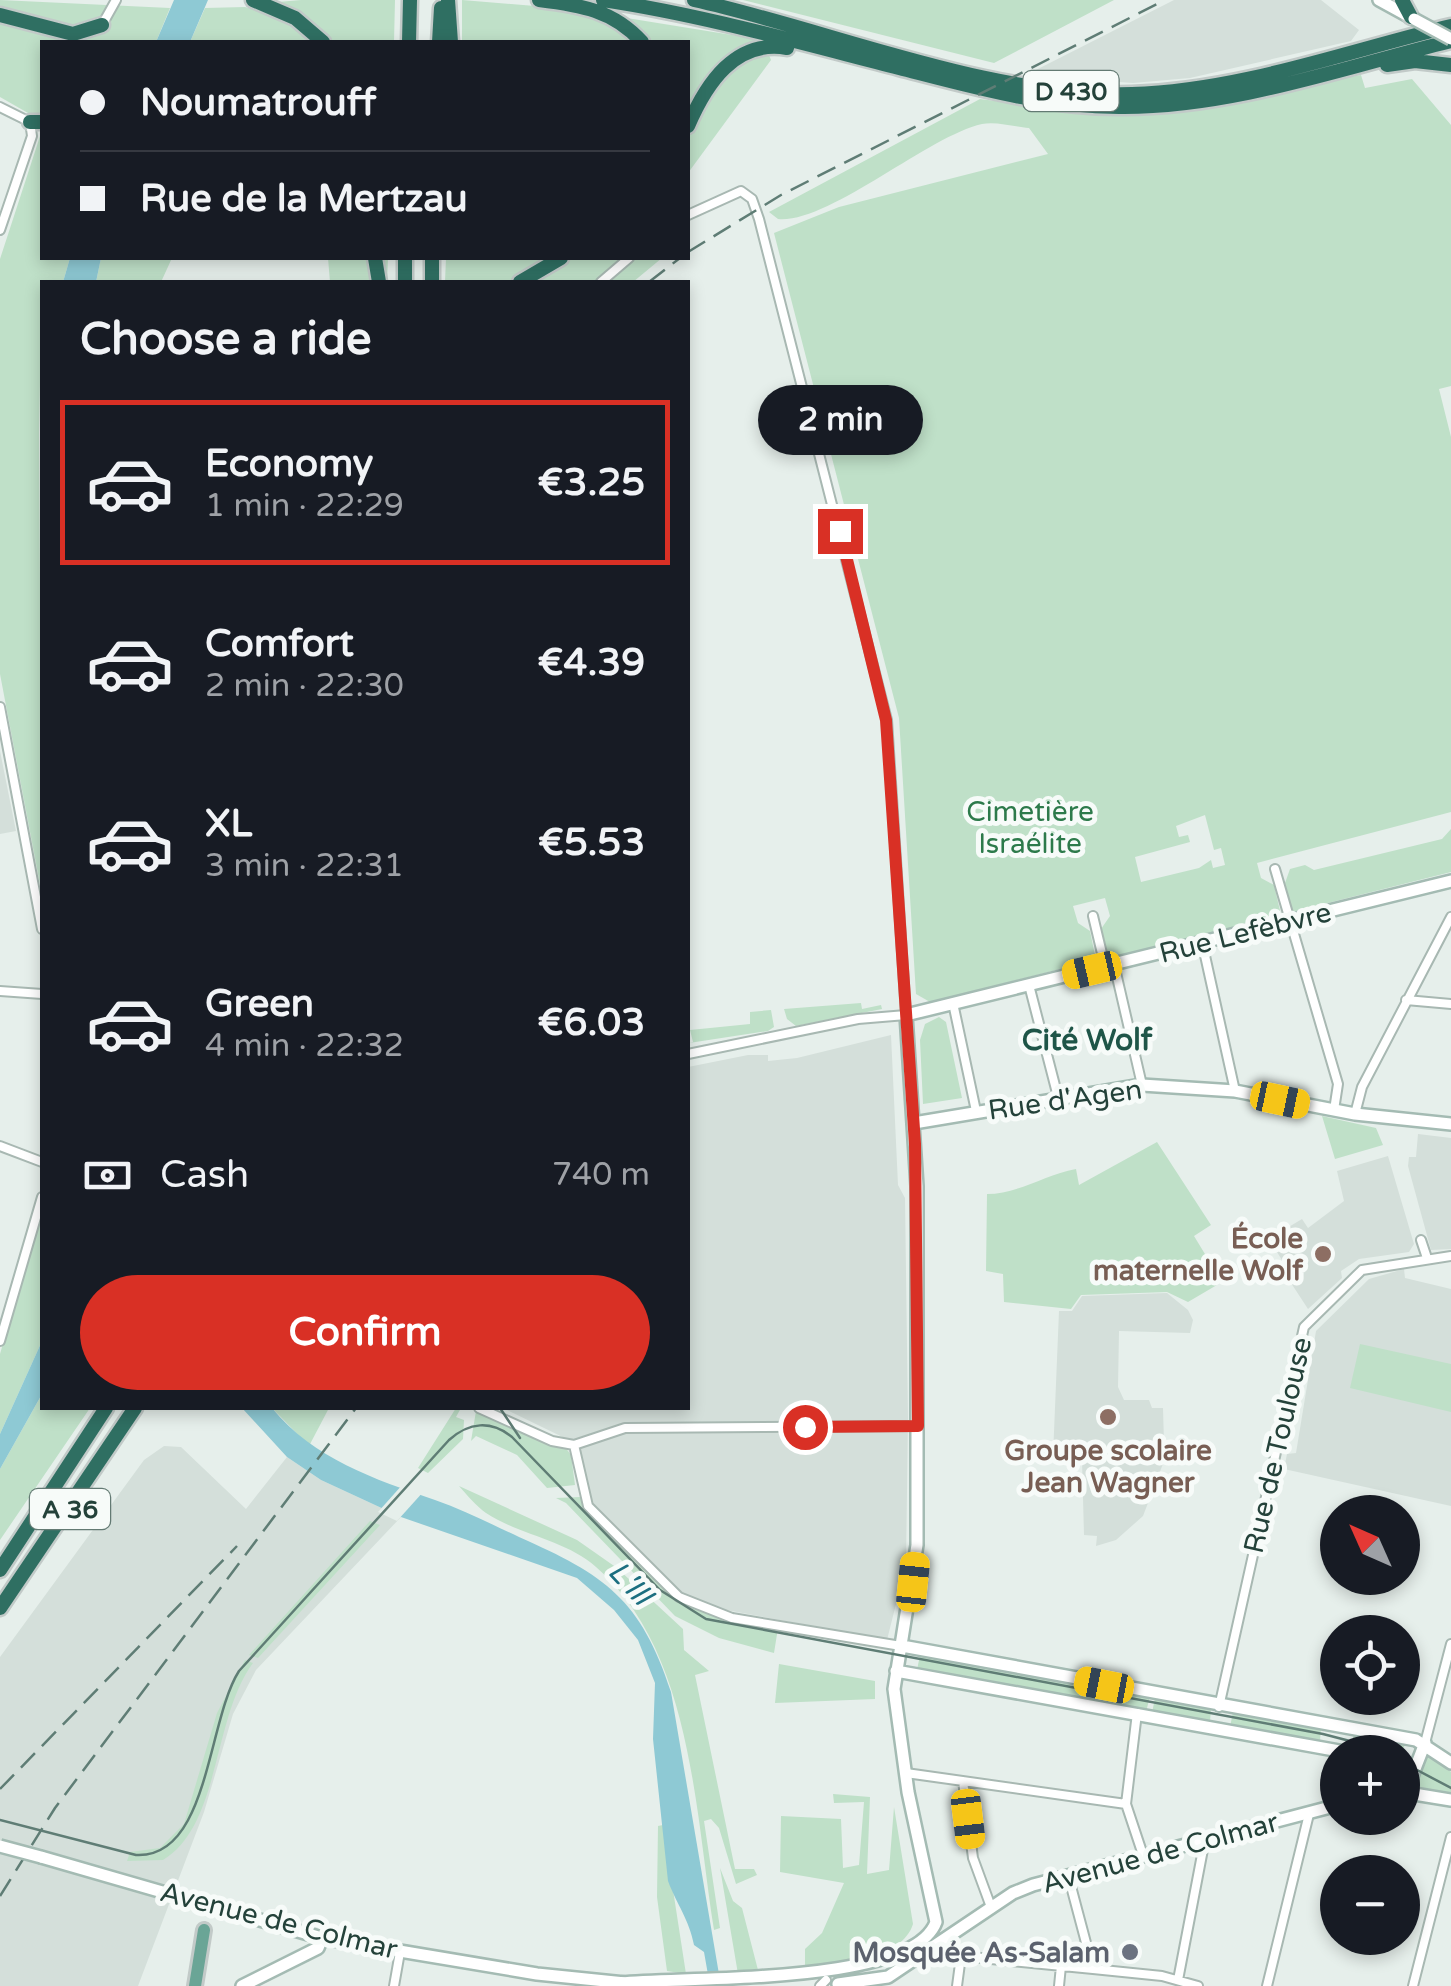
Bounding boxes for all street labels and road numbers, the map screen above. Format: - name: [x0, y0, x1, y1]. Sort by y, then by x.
- road number: D 430: [1024, 71, 1118, 111]
- street label: Rue Lefèbvre: [1156, 895, 1335, 971]
- street label: Rue d'Agen: [986, 1072, 1144, 1128]
- street label: Rue de Toulouse: [1237, 1334, 1319, 1557]
- road number: A 36: [30, 1489, 110, 1529]
- street label: Avenue de Colmar: [1038, 1805, 1283, 1901]
- street label: Avenue de Colmar: [157, 1875, 401, 1967]

